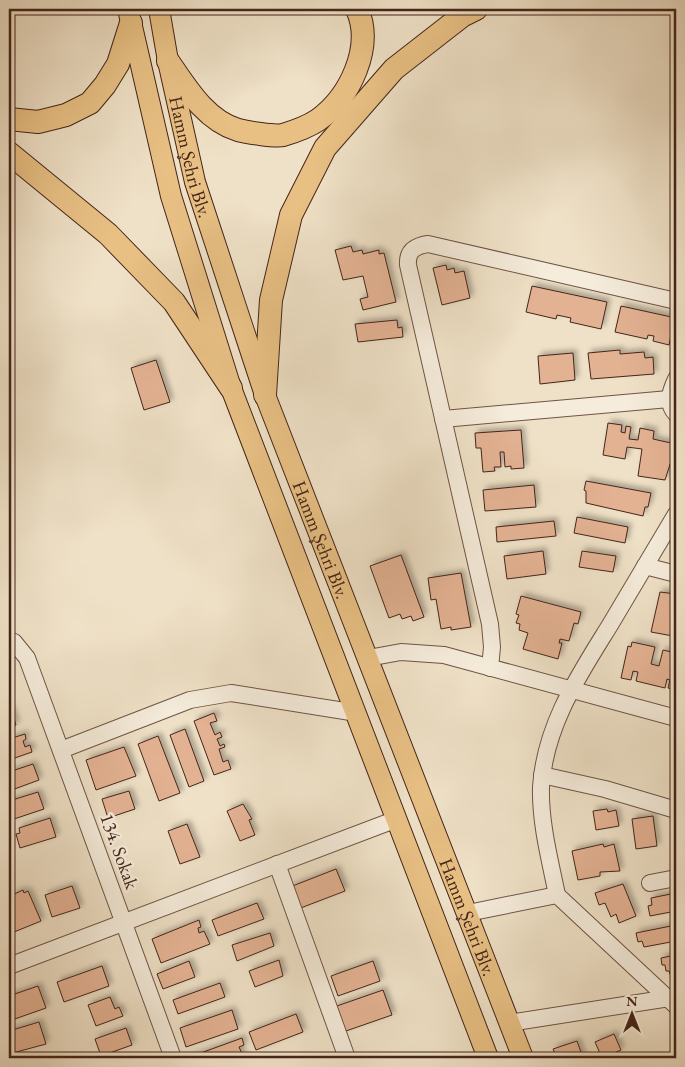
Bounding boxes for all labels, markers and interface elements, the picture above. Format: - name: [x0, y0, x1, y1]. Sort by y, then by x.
- street label: Hamm Şehri Blv.: [163, 94, 218, 221]
- street label: Hamm Şehri Blv.: [287, 477, 355, 602]
- street label: 134. Sokak: [94, 810, 145, 894]
- street label: Hamm Şehri Blv.: [433, 855, 502, 980]
- north arrow: [608, 990, 658, 1040]
- text: N: [626, 992, 638, 1010]

